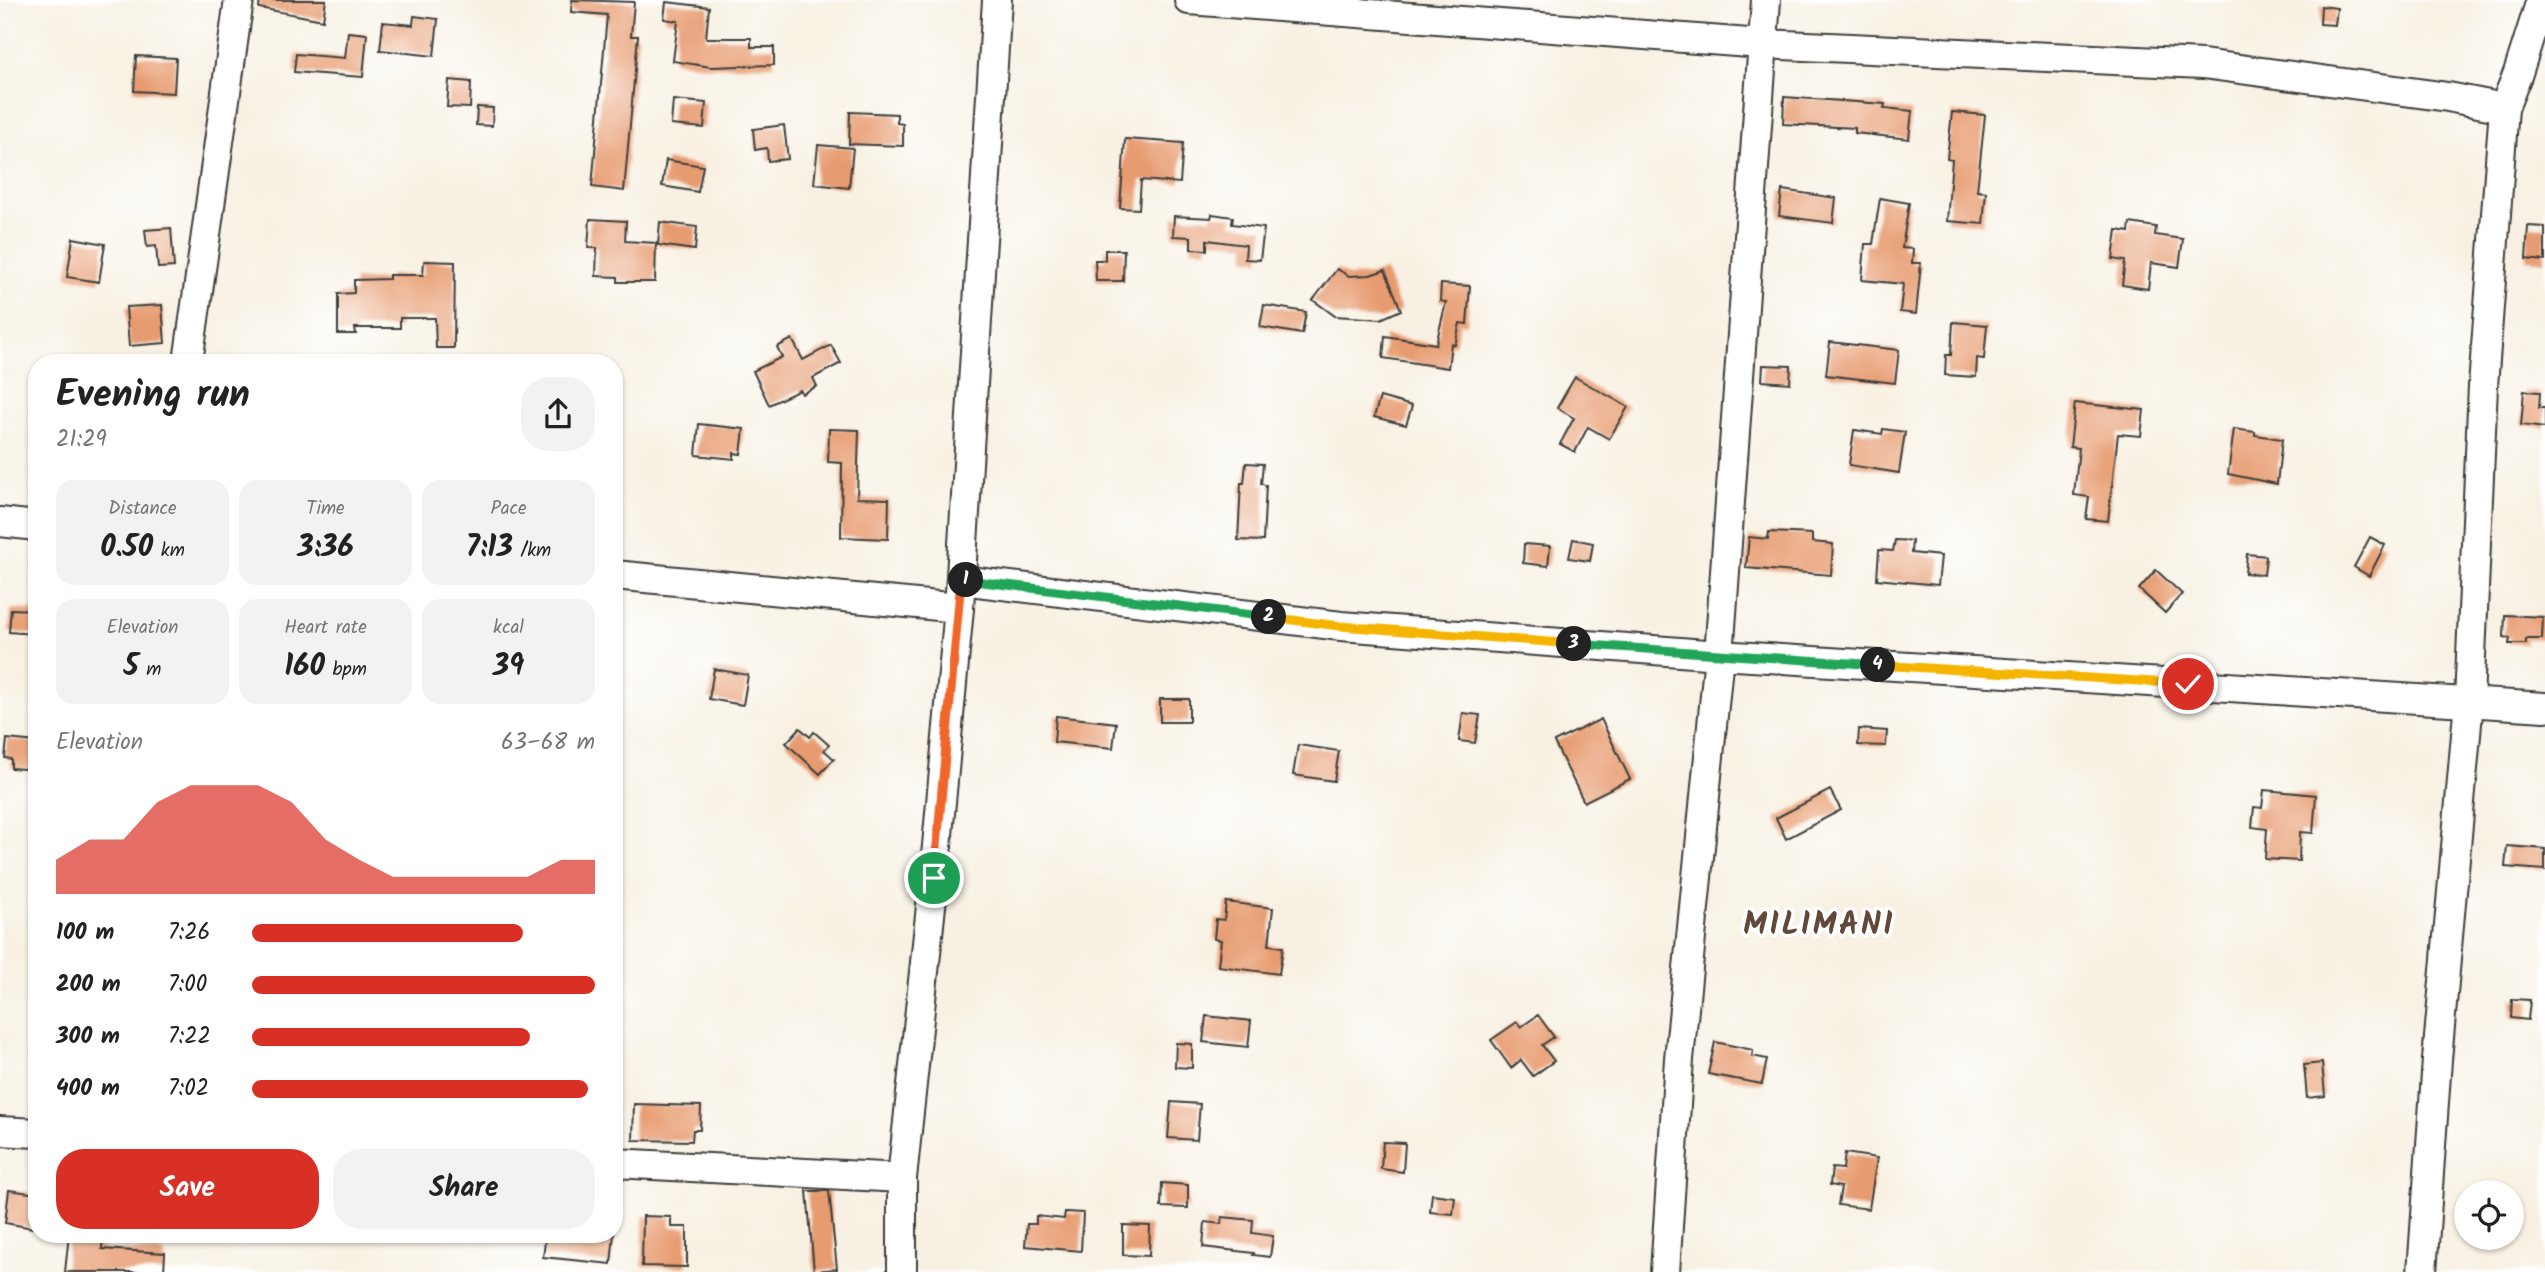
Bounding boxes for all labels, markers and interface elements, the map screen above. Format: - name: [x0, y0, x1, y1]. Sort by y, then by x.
- text: Evening run: [56, 366, 250, 426]
- button: share: [521, 377, 595, 451]
- text: 21:29: [56, 422, 107, 458]
- text: Distance: [108, 494, 177, 524]
- text: Time: [306, 494, 345, 524]
- text: Pace: [490, 494, 527, 524]
- text: 0.50: [100, 524, 153, 572]
- text: 3:36: [297, 524, 354, 572]
- text: 7:13: [466, 524, 513, 572]
- text: km: [153, 536, 185, 566]
- text: /km: [513, 536, 551, 566]
- pin: 1: [948, 562, 984, 598]
- text: 1: [963, 564, 968, 594]
- pin: 2: [1252, 600, 1286, 634]
- text: 2: [1263, 601, 1274, 631]
- text: Elevation: [107, 613, 178, 643]
- text: Heart rate: [284, 613, 367, 643]
- text: kcal: [493, 613, 524, 643]
- pin: 3: [1556, 626, 1592, 662]
- text: 3: [1568, 628, 1579, 658]
- text: 5: [124, 643, 139, 691]
- text: 160: [284, 643, 325, 691]
- text: 39: [493, 643, 524, 691]
- pin: 4: [1860, 648, 1896, 682]
- text: 4: [1872, 649, 1883, 679]
- pin: [2158, 654, 2218, 714]
- text: m: [139, 655, 161, 685]
- text: bpm: [325, 655, 367, 685]
- icon: check: [2169, 665, 2207, 703]
- text: Elevation: [56, 725, 143, 761]
- text: 63–68 m: [501, 725, 595, 761]
- pin: [904, 848, 964, 908]
- icon: arrive: [915, 859, 953, 897]
- district label: MILIMANI: [1743, 900, 1895, 951]
- text: 100 m: [56, 915, 114, 951]
- text: 7:26: [168, 915, 210, 951]
- text: 200 m: [56, 967, 121, 1003]
- text: 7:00: [168, 967, 207, 1003]
- text: 300 m: [56, 1019, 120, 1055]
- text: 7:22: [168, 1019, 211, 1055]
- text: 400 m: [56, 1071, 120, 1107]
- text: 7:02: [168, 1071, 209, 1107]
- button: Save: [56, 1149, 319, 1229]
- button: Share: [333, 1149, 595, 1229]
- map controls: [2454, 1180, 2524, 1250]
- button: locate: [2454, 1180, 2524, 1250]

